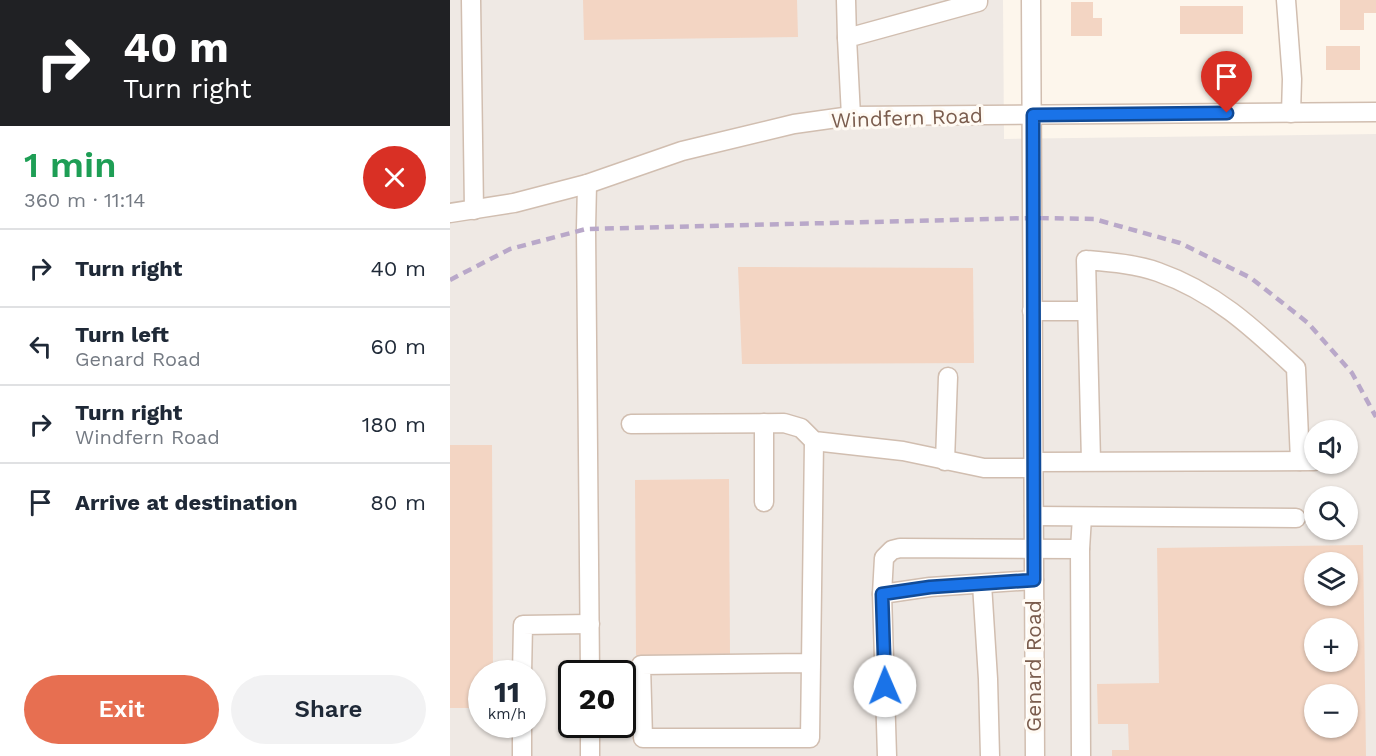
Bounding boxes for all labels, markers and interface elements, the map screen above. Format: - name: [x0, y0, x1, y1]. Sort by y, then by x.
- text: 40 m: [123, 23, 229, 72]
- icon: right: [24, 24, 102, 102]
- pin: [1201, 51, 1252, 113]
- icon: arrive: [1210, 60, 1243, 93]
- text: Turn right: [123, 73, 252, 105]
- street label: Windfern Road: [831, 102, 983, 133]
- text: 1 min: [24, 144, 116, 186]
- button: close: [363, 146, 426, 209]
- text: 360 m · 11:14: [24, 188, 145, 212]
- icon: right: [24, 252, 57, 285]
- text: Turn right: [75, 256, 182, 281]
- text: 40 m: [370, 256, 426, 281]
- text: Turn left: [75, 322, 169, 347]
- icon: left: [24, 330, 57, 363]
- text: 60 m: [370, 334, 426, 359]
- text: Genard Road: [75, 347, 201, 371]
- text: Turn right: [75, 400, 182, 425]
- icon: right: [24, 408, 57, 441]
- text: 180 m: [362, 412, 426, 437]
- map controls: [1304, 420, 1358, 738]
- button: sound: [1304, 420, 1358, 474]
- text: Windfern Road: [75, 425, 220, 449]
- icon: arrive: [24, 486, 57, 519]
- button: search: [1304, 486, 1358, 540]
- text: Arrive at destination: [75, 490, 298, 515]
- text: 80 m: [370, 490, 426, 515]
- button: layers: [1304, 552, 1358, 606]
- street label: Genard Road: [1021, 600, 1046, 732]
- button: +: [1304, 618, 1358, 672]
- position arrow: [853, 654, 917, 718]
- speed limit sign: 20: [558, 660, 636, 738]
- text: 11: [494, 674, 520, 709]
- button: Exit: [24, 675, 219, 744]
- button: Share: [231, 675, 426, 744]
- button: −: [1304, 684, 1358, 738]
- text: km/h: [488, 705, 526, 723]

